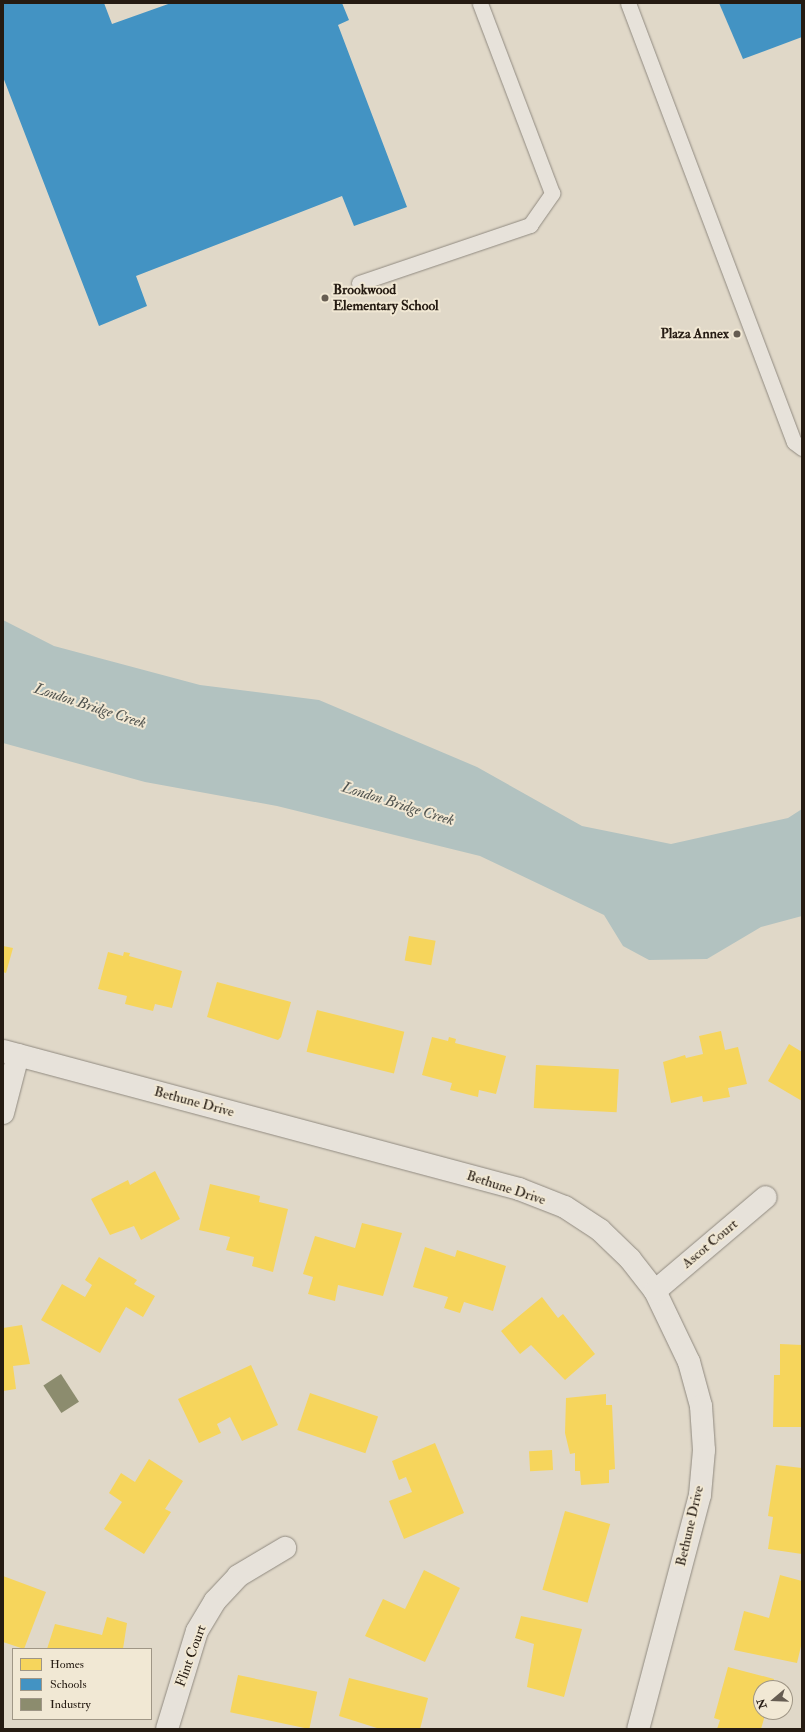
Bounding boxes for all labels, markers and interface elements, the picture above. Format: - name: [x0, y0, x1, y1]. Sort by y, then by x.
- place label: Brookwood Elementary School: [333, 282, 439, 314]
- marker: Brookwood Elementary School: [320, 293, 330, 303]
- place label: Plaza Annex: [661, 326, 729, 342]
- marker: Plaza Annex: [732, 329, 742, 339]
- water label: London Bridge Creek: [32, 679, 148, 733]
- water label: London Bridge Creek: [340, 778, 456, 830]
- street label: Bethune Drive: [152, 1083, 236, 1121]
- street label: Bethune Drive: [464, 1167, 548, 1209]
- street label: Ascot Court: [679, 1216, 741, 1272]
- street label: Bethune Drive: [673, 1484, 707, 1568]
- street label: Flint Court: [172, 1623, 210, 1689]
- legend: [12, 1648, 152, 1720]
- text: Homes: [50, 1657, 84, 1672]
- text: Schools: [50, 1677, 87, 1692]
- north arrow: [753, 1680, 793, 1720]
- text: Industry: [50, 1697, 91, 1712]
- text: N: [754, 1697, 770, 1711]

